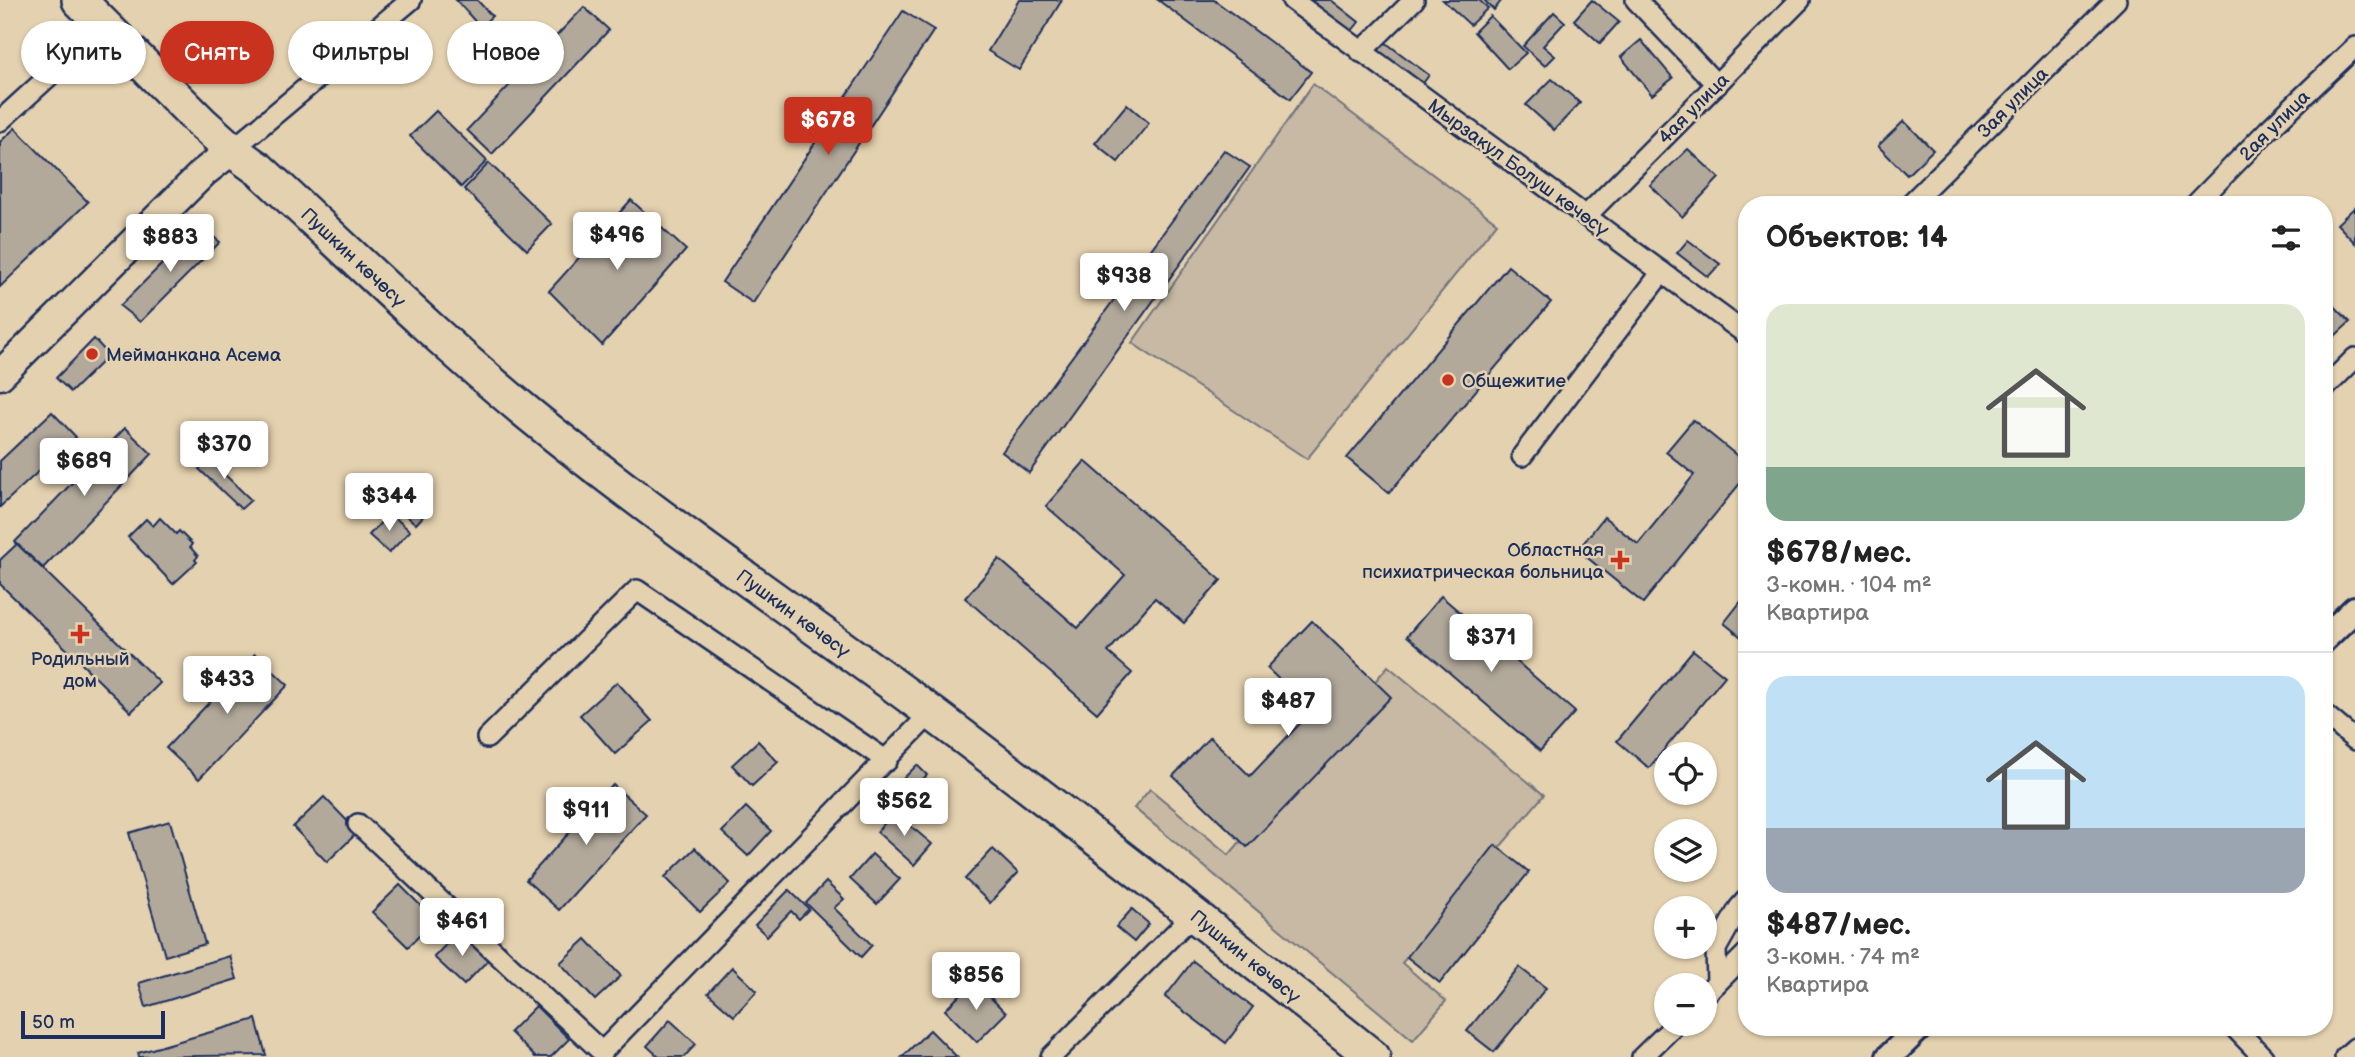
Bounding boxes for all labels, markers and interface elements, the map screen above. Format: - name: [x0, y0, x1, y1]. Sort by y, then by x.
- chip: Купить: [21, 21, 146, 84]
- chip: Снять: [160, 21, 274, 84]
- chip: Фильтры: [288, 21, 433, 84]
- chip: Новое: [447, 21, 564, 84]
- street label: 3ая улица: [1973, 63, 2053, 143]
- street label: 4ая улица: [1654, 69, 1734, 149]
- street label: 2ая улица: [2235, 86, 2315, 166]
- street label: Мырзакул Болуш көчөсү: [1423, 95, 1613, 242]
- pin: $678: [787, 97, 869, 157]
- text: $678: [800, 106, 856, 134]
- street label: Пушкин көчөсү: [296, 203, 410, 313]
- pin: $496: [576, 212, 658, 272]
- pin: $883: [129, 215, 211, 274]
- icon: filters: [2267, 219, 2305, 257]
- text: Объектов: 14: [1766, 220, 1948, 256]
- text: $496: [589, 221, 645, 249]
- text: $883: [142, 223, 198, 251]
- pin: $938: [1083, 254, 1165, 313]
- text: $938: [1096, 262, 1152, 290]
- place label: Мейманкана Асема: [106, 344, 281, 367]
- marker: Мейманкана Асема: [84, 346, 100, 362]
- icon: home: [1973, 350, 2099, 476]
- place label: Общежитие: [1462, 370, 1567, 393]
- marker: Общежитие: [1440, 372, 1456, 388]
- pin: $370: [183, 421, 265, 481]
- text: $370: [196, 430, 252, 458]
- pin: $689: [43, 438, 125, 498]
- text: $689: [56, 447, 112, 475]
- pin: $344: [348, 474, 430, 533]
- text: $344: [361, 482, 417, 510]
- text: $678/мес.: [1766, 535, 1911, 571]
- place label: Областная психиатрическая больница: [1362, 539, 1604, 584]
- marker: Областная психиатрическая больница: [1610, 550, 1630, 570]
- street label: Пушкин көчөсү: [732, 565, 855, 663]
- text: 3-комн. · 104 m²: [1766, 571, 1932, 599]
- text: Квартира: [1766, 599, 1869, 627]
- pin: $371: [1450, 614, 1532, 674]
- text: $371: [1466, 623, 1516, 651]
- marker: Родильный дом: [70, 624, 90, 644]
- place label: Родильный дом: [30, 648, 130, 693]
- pin: $433: [186, 656, 268, 716]
- text: $433: [199, 665, 255, 693]
- pin: $487: [1247, 678, 1329, 738]
- text: $487: [1260, 687, 1316, 715]
- icon: home: [1973, 722, 2099, 848]
- map controls: [1654, 742, 1717, 1036]
- button: locate: [1654, 742, 1717, 805]
- pin: $562: [863, 778, 945, 838]
- text: $562: [876, 787, 932, 815]
- pin: $911: [545, 788, 627, 847]
- text: $911: [562, 796, 610, 824]
- button: layers: [1654, 819, 1717, 882]
- button: +: [1654, 896, 1717, 959]
- pin: $461: [421, 898, 503, 958]
- street label: Пушкин көчөсү: [1185, 906, 1305, 1009]
- text: $461: [436, 907, 488, 935]
- text: $487/мес.: [1766, 907, 1911, 943]
- text: 3-комн. · 74 m²: [1766, 943, 1920, 971]
- pin: $856: [935, 953, 1017, 1012]
- text: $856: [948, 961, 1004, 989]
- text: Квартира: [1766, 971, 1869, 999]
- button: −: [1654, 973, 1717, 1036]
- scale bar: [21, 1008, 164, 1040]
- text: 50 m: [32, 1011, 75, 1034]

